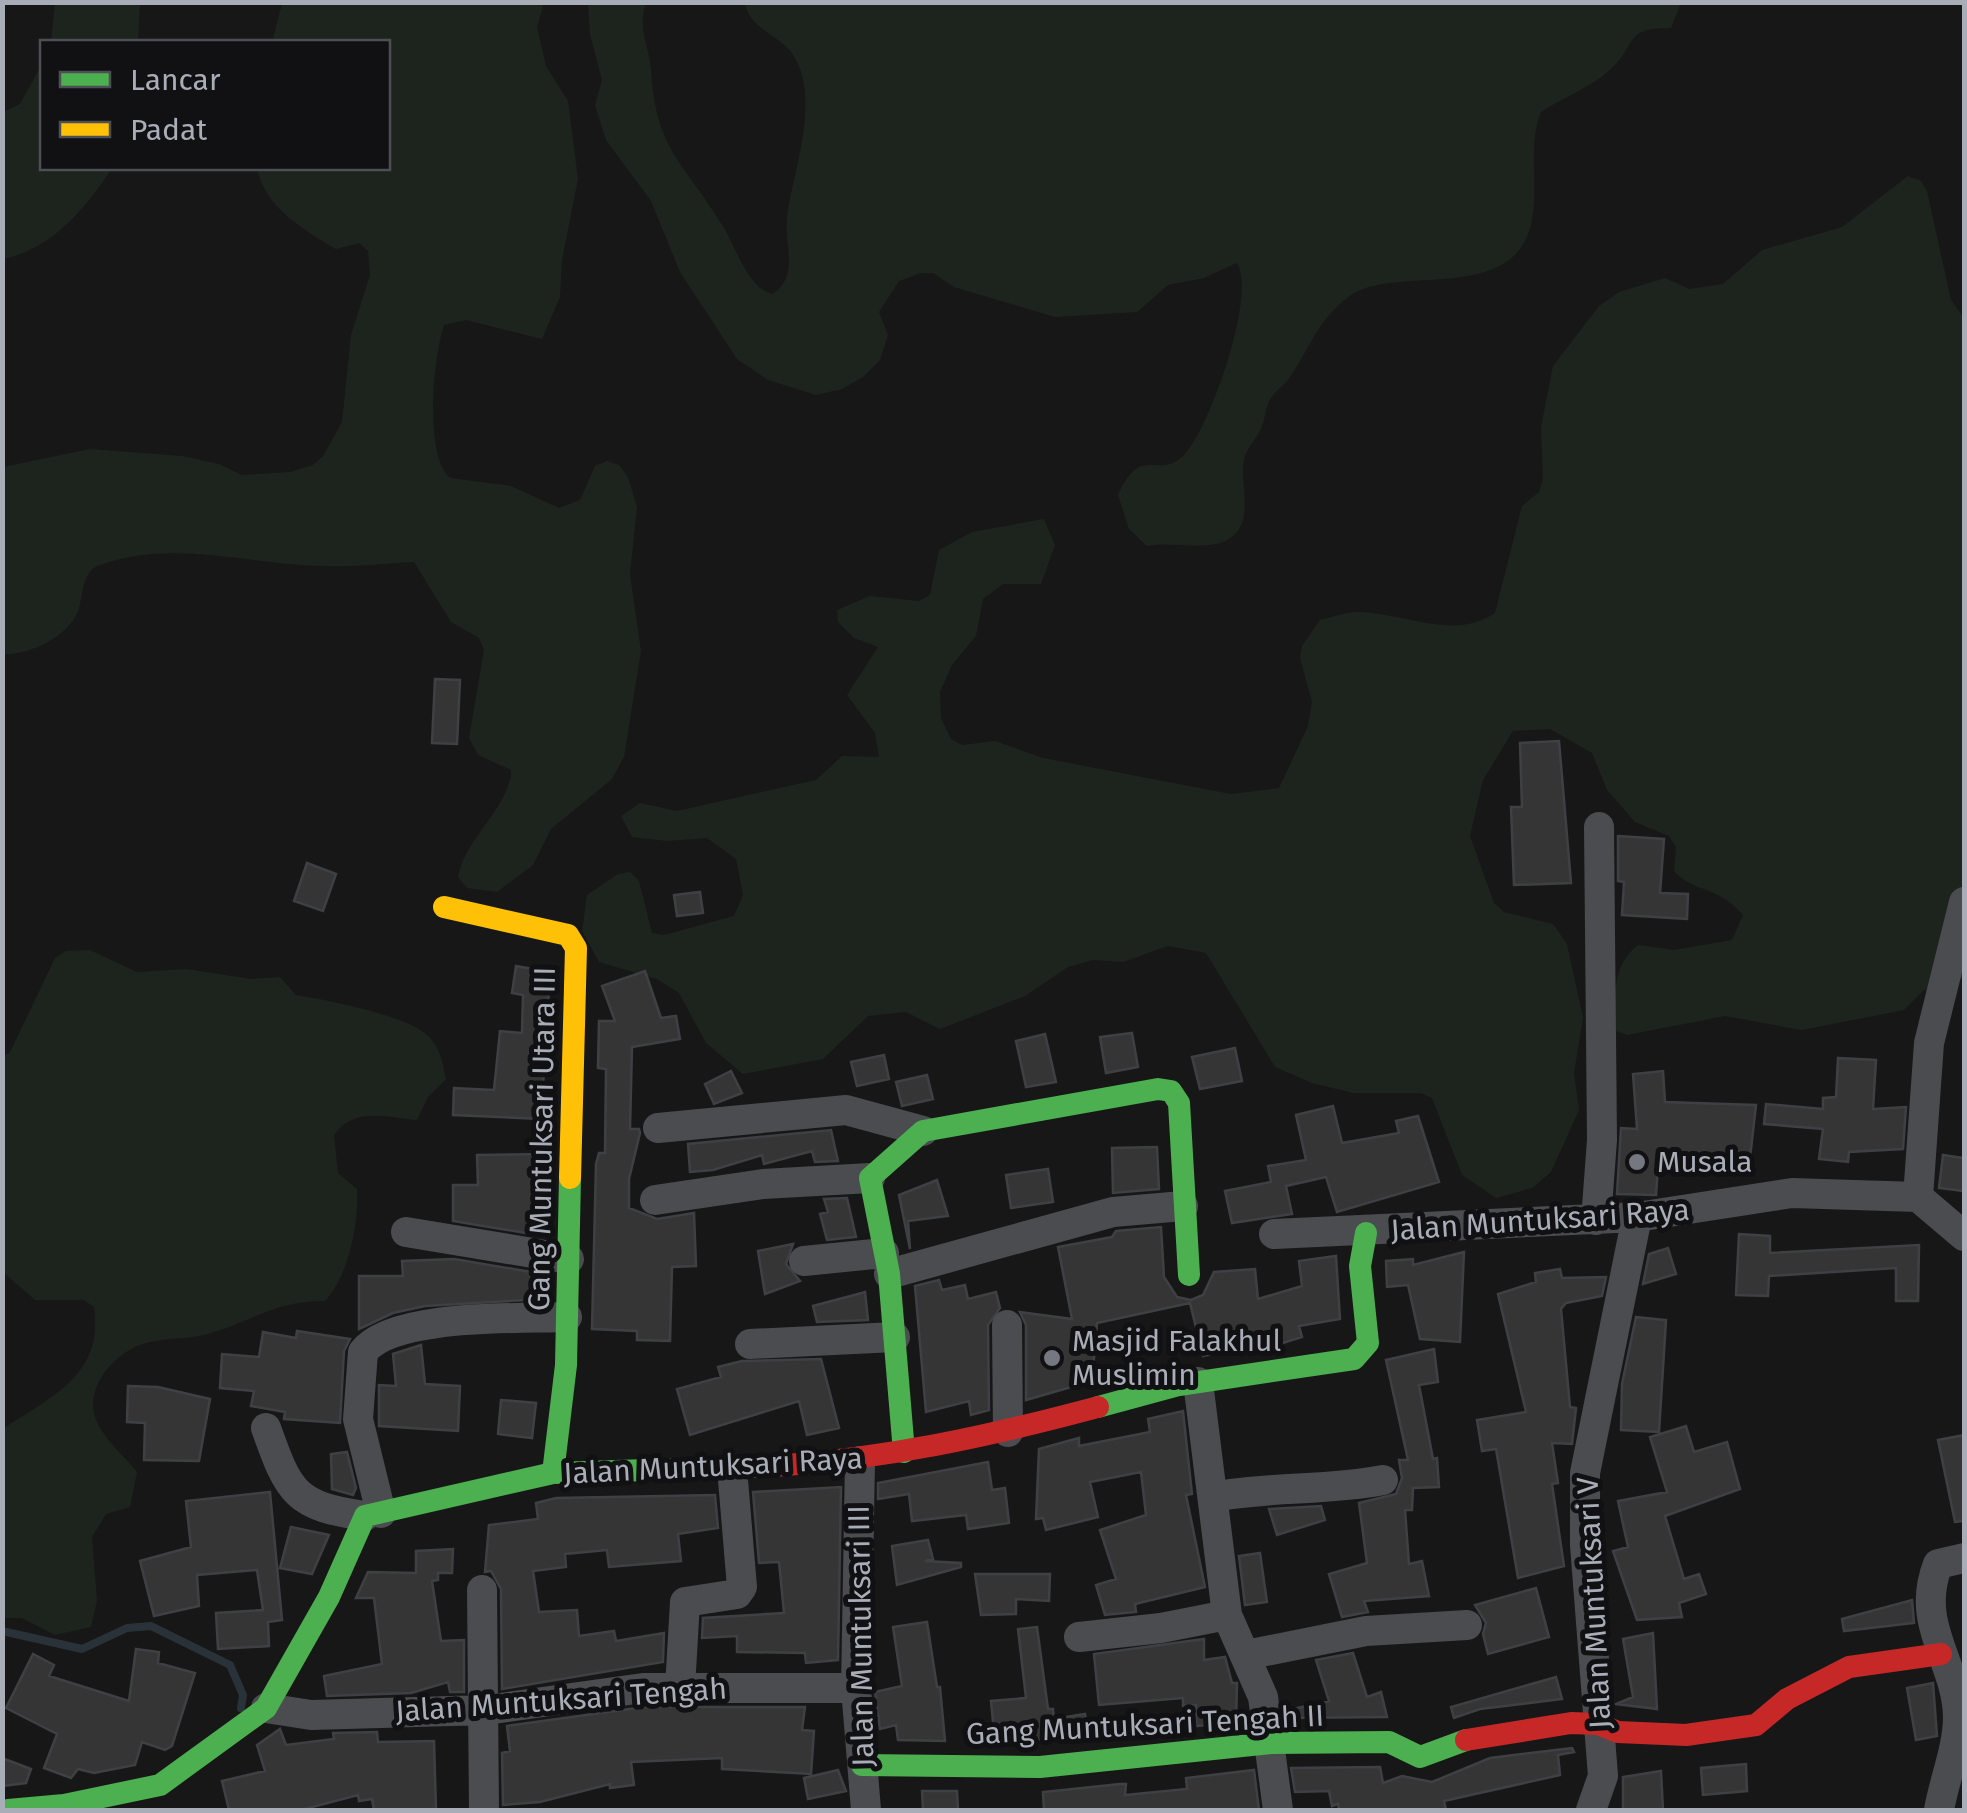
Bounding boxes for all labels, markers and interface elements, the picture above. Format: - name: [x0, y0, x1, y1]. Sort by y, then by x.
- legend: [40, 40, 390, 170]
- text: Lancar: [130, 62, 221, 98]
- text: Padat: [130, 112, 207, 148]
- street label: Gang Muntuksari Utara III: [521, 966, 563, 1312]
- place label: Musala: [1657, 1144, 1753, 1180]
- marker: Musala: [1626, 1151, 1648, 1173]
- street label: Jalan Muntuksari Raya: [1389, 1192, 1691, 1248]
- place label: Masjid Falakhul Muslimin: [1072, 1323, 1281, 1393]
- marker: Masjid Falakhul Muslimin: [1041, 1347, 1063, 1369]
- street label: Jalan Muntuksari Raya: [562, 1440, 864, 1492]
- street label: Jalan Muntuksari V: [1569, 1476, 1619, 1730]
- street label: Jalan Muntuksari III: [841, 1505, 881, 1767]
- street label: Jalan Muntuksari Tengah: [394, 1670, 728, 1730]
- street label: Gang Muntuksari Tengah II: [965, 1698, 1325, 1752]

